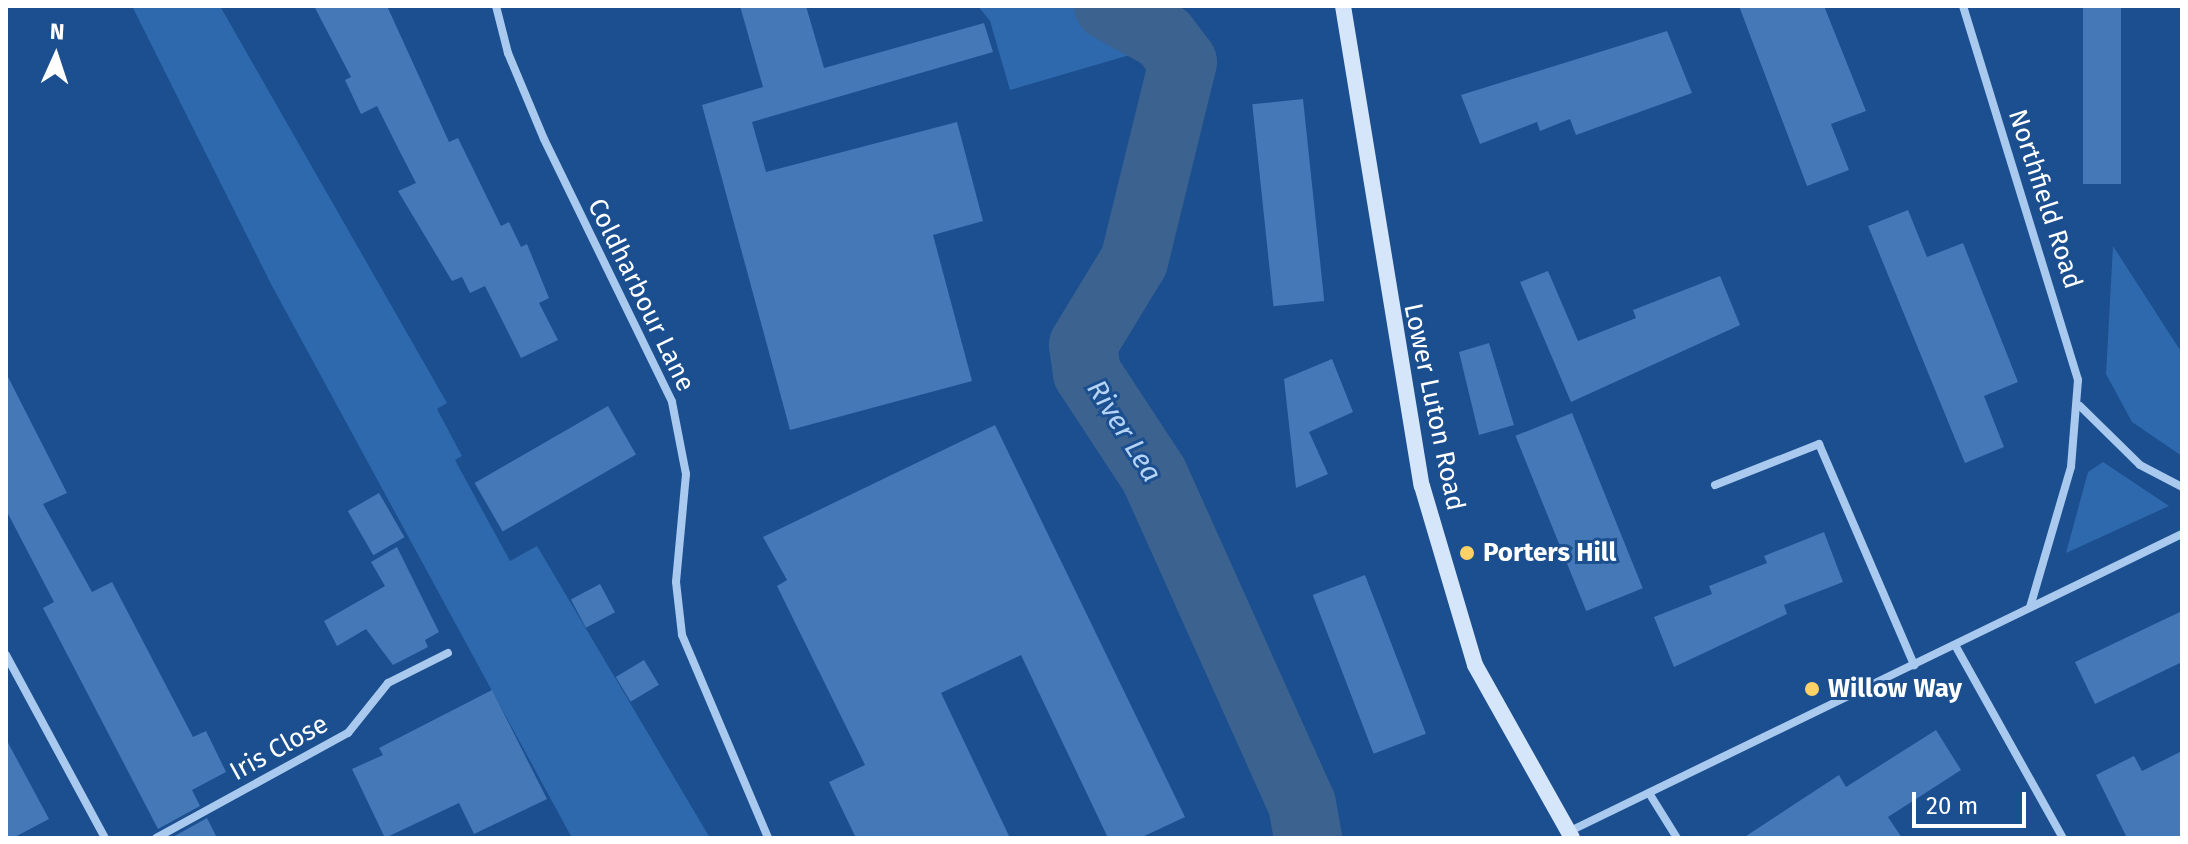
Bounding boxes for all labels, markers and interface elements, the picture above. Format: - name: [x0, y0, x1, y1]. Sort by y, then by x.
- north arrow: [16, 16, 96, 96]
- text: N: [49, 18, 65, 45]
- street label: Northfield Road: [2001, 105, 2089, 293]
- street label: Coldharbour Lane: [581, 194, 701, 396]
- street label: Lower Luton Road: [1397, 300, 1471, 514]
- water label: River Lea: [1080, 374, 1168, 488]
- place label: Porters Hill: [1483, 537, 1616, 569]
- marker: Porters Hill: [1458, 544, 1476, 562]
- place label: Willow Way: [1828, 673, 1962, 705]
- marker: Willow Way: [1803, 680, 1821, 698]
- street label: Iris Close: [224, 708, 334, 788]
- scale bar: [1916, 776, 2030, 826]
- text: 20 m: [1926, 792, 1978, 820]

